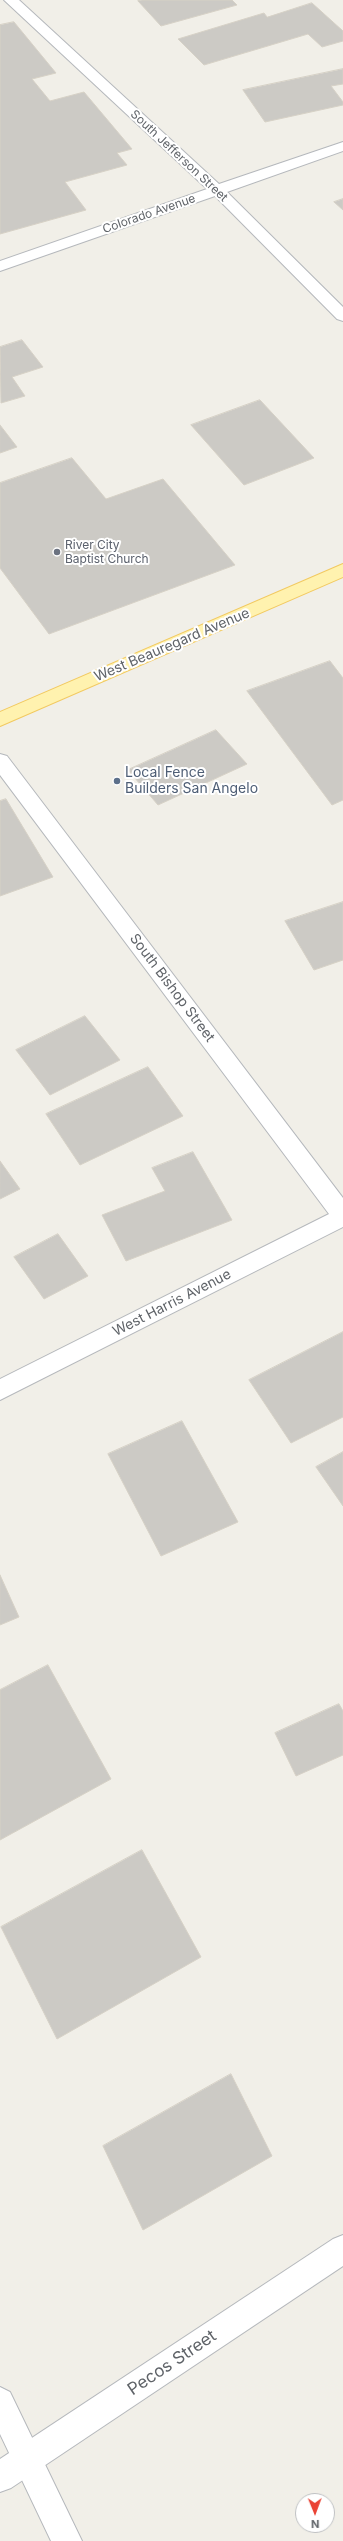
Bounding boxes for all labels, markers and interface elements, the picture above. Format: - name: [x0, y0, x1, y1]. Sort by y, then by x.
- street label: South Jefferson Street: [127, 107, 231, 205]
- street label: Colorado Avenue: [101, 191, 197, 237]
- place label: River City Baptist Church: [65, 538, 149, 566]
- marker: River City Baptist Church: [52, 547, 62, 557]
- street label: West Beauregard Avenue: [92, 605, 252, 685]
- place label: Local Fence Builders San Angelo: [125, 765, 258, 798]
- marker: Local Fence Builders San Angelo: [112, 776, 122, 786]
- street label: South Bishop Street: [126, 931, 218, 1045]
- street label: West Harris Avenue: [110, 1266, 234, 1340]
- street label: Pecos Street: [124, 2326, 220, 2400]
- north arrow: [295, 2493, 335, 2533]
- text: N: [311, 2517, 320, 2531]

